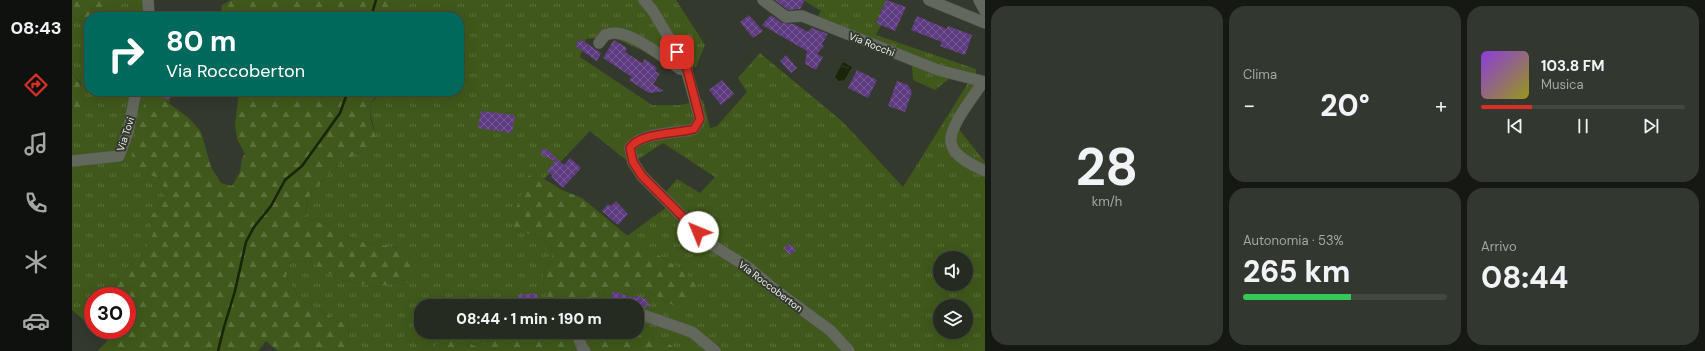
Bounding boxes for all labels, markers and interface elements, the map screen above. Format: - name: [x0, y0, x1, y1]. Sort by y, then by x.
- text: 08:43: [10, 16, 62, 40]
- text: 80 m: [166, 23, 236, 60]
- icon: right: [100, 28, 152, 80]
- street label: Via Rocchi: [847, 29, 897, 60]
- pin: [660, 35, 694, 69]
- icon: arrive: [666, 41, 688, 63]
- text: 103.8 FM: [1541, 56, 1605, 76]
- text: Via Roccoberton: [166, 59, 305, 83]
- text: Clima: [1243, 66, 1277, 83]
- icon: directions: [22, 71, 50, 99]
- text: Musica: [1541, 76, 1584, 93]
- text: 20°: [1320, 86, 1370, 125]
- text: −: [1243, 91, 1255, 120]
- text: +: [1435, 91, 1447, 120]
- street label: Via Tovi: [114, 115, 137, 153]
- icon: previous: [1504, 115, 1526, 137]
- icon: pause: [1572, 115, 1594, 137]
- icon: next: [1640, 115, 1662, 137]
- icon: music: [22, 130, 50, 158]
- text: 28: [1076, 133, 1138, 201]
- icon: phone: [22, 189, 50, 217]
- text: km/h: [1092, 193, 1122, 210]
- position arrow: [677, 211, 719, 253]
- text: Autonomia · 53%: [1243, 232, 1344, 249]
- text: Arrivo: [1481, 238, 1517, 255]
- icon: climate: [22, 248, 50, 276]
- map controls: [933, 251, 973, 339]
- button: sound: [933, 251, 973, 291]
- text: 265 km: [1243, 252, 1350, 291]
- street label: Via Roccoberton: [736, 258, 806, 315]
- text: 08:44: [1481, 258, 1568, 297]
- speed limit sign: 30: [84, 287, 136, 339]
- button: layers: [933, 299, 973, 339]
- icon: car: [22, 307, 50, 335]
- text: 08:44 · 1 min · 190 m: [456, 309, 602, 329]

